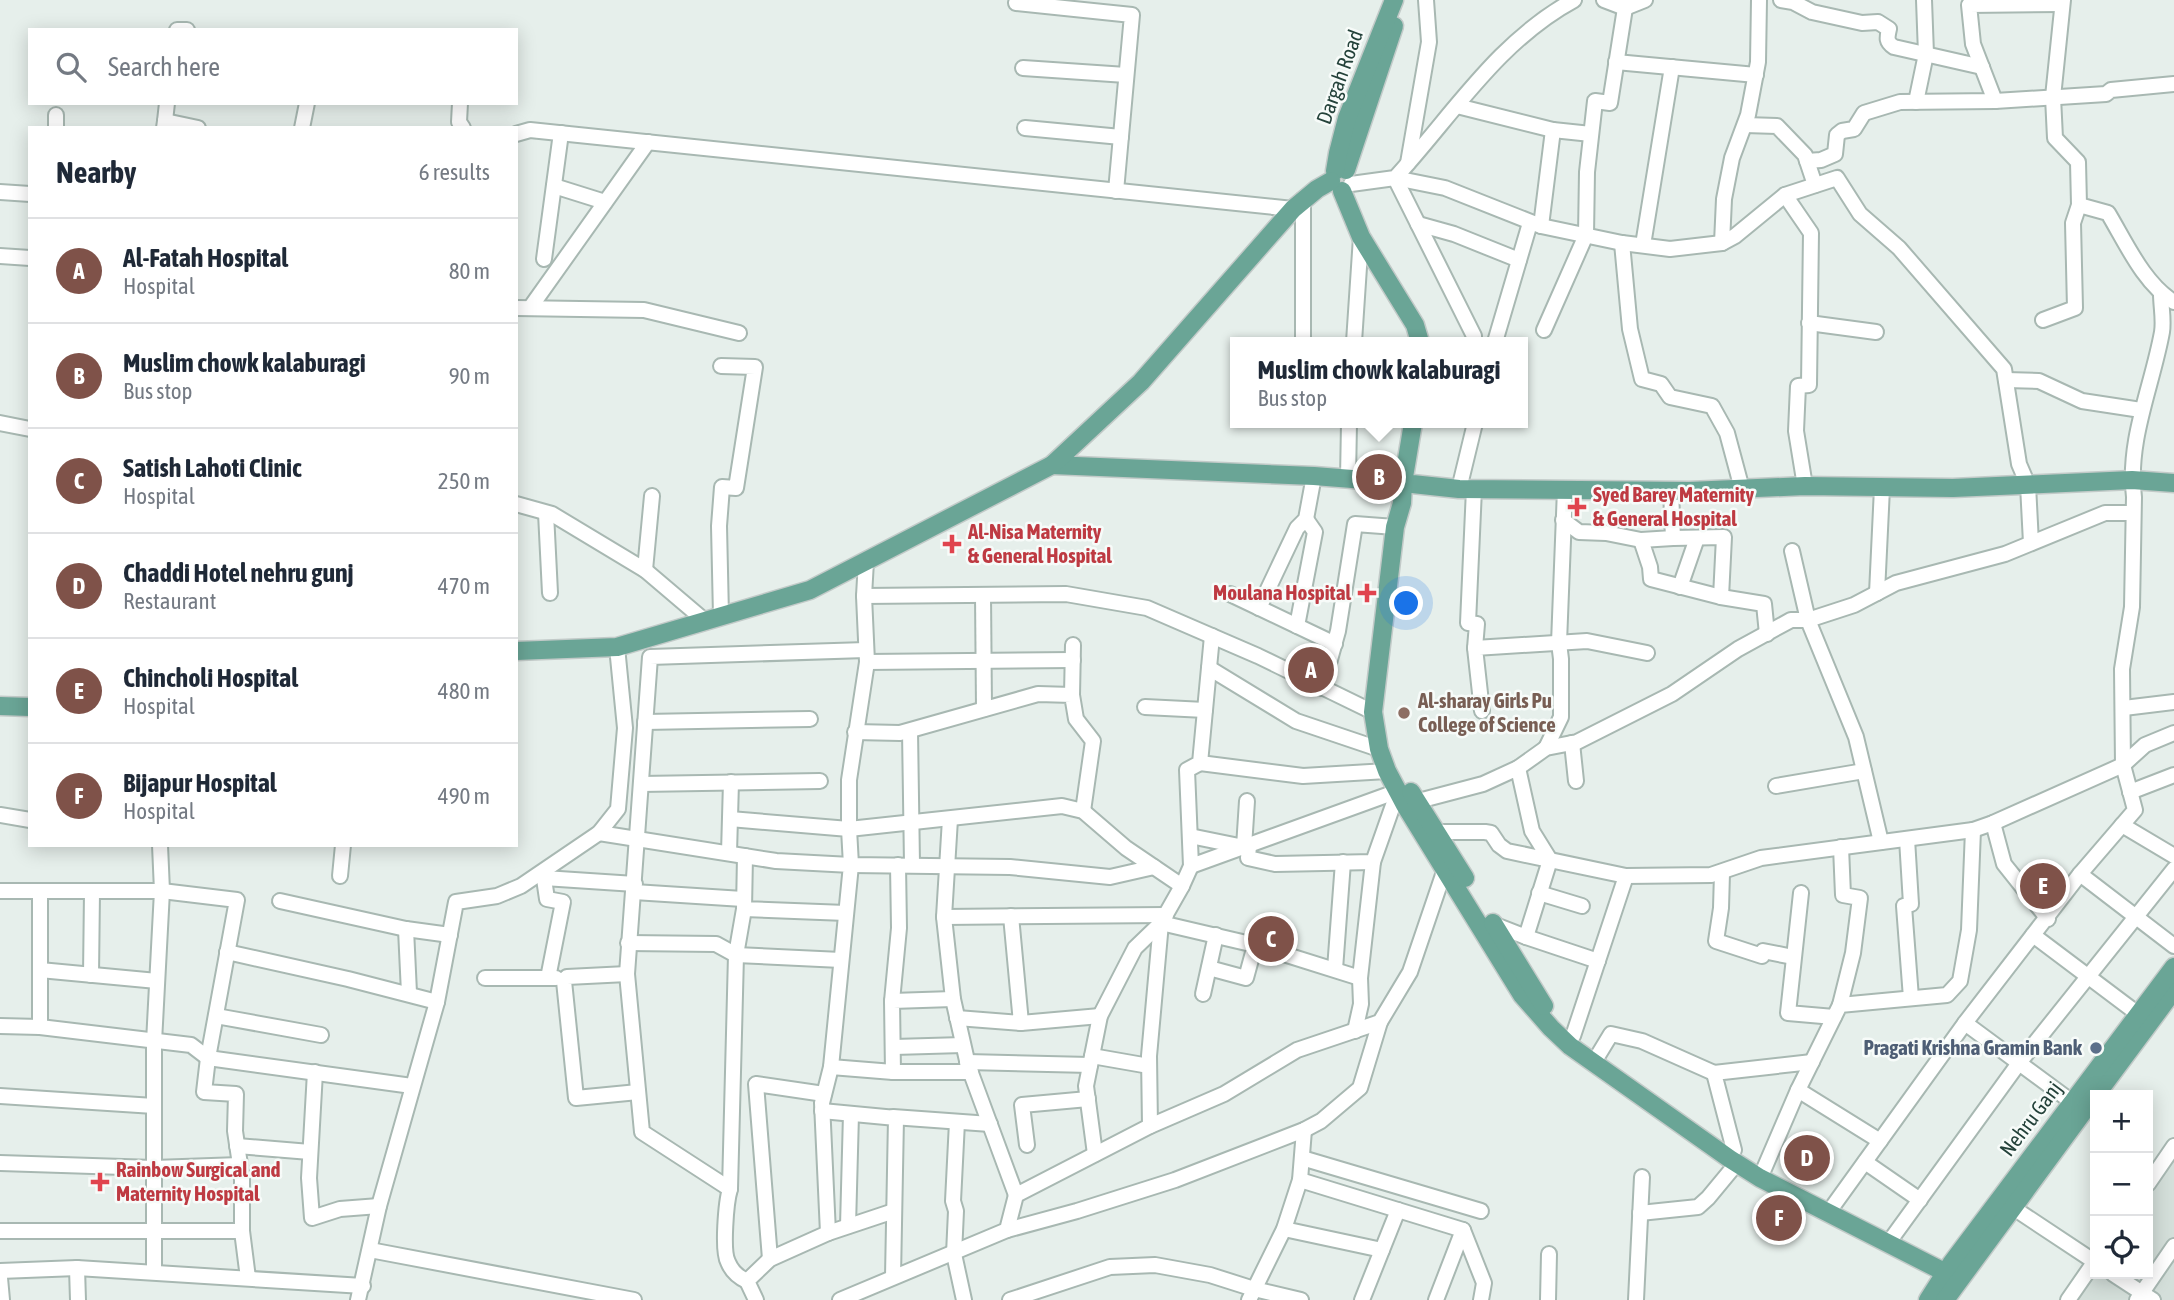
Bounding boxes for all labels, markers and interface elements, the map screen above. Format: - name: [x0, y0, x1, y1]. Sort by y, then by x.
- street label: Dargah Road: [1311, 26, 1367, 127]
- search box: [28, 28, 518, 105]
- icon: search: [52, 48, 90, 86]
- text: Search here: [108, 52, 220, 82]
- text: Nearby: [56, 155, 136, 189]
- text: 6 results: [419, 159, 490, 185]
- text: Al-Fatah Hospital: [123, 243, 288, 273]
- text: A: [73, 258, 85, 284]
- text: 80 m: [449, 258, 490, 284]
- text: Hospital: [123, 273, 195, 299]
- popup: [1230, 337, 1528, 428]
- text: Muslim chowk kalaburagi: [123, 348, 366, 378]
- text: Muslim chowk kalaburagi: [1258, 355, 1500, 385]
- text: B: [74, 363, 84, 389]
- text: 90 m: [449, 363, 490, 389]
- text: Bus stop: [123, 378, 193, 404]
- text: Bus stop: [1258, 385, 1327, 411]
- pin: B: [1356, 451, 1402, 503]
- text: Satish Lahoti Clinic: [123, 453, 302, 483]
- text: C: [74, 468, 84, 494]
- text: 250 m: [438, 468, 490, 494]
- place label: Syed Barey Maternity & General Hospital: [1593, 482, 1755, 530]
- text: Hospital: [123, 483, 195, 509]
- marker: Syed Barey Maternity & General Hospital: [1567, 497, 1587, 517]
- place label: Al-Nisa Maternity & General Hospital: [967, 519, 1112, 567]
- marker: Al-Nisa Maternity & General Hospital: [942, 534, 962, 554]
- text: Chaddi Hotel nehru gunj: [123, 558, 354, 588]
- text: D: [73, 573, 85, 599]
- text: 470 m: [438, 573, 490, 599]
- place label: Moulana Hospital: [1213, 580, 1351, 604]
- marker: Moulana Hospital: [1357, 583, 1377, 603]
- your location: [1389, 586, 1423, 620]
- text: Restaurant: [123, 588, 216, 614]
- pin: A: [1288, 644, 1334, 696]
- text: Chincholi Hospital: [123, 663, 298, 693]
- text: E: [74, 678, 84, 704]
- text: 480 m: [438, 678, 490, 704]
- place label: Al-sharay Girls Pu College of Science: [1417, 688, 1556, 736]
- text: Hospital: [123, 693, 195, 719]
- marker: Al-sharay Girls Pu College of Science: [1396, 705, 1412, 721]
- text: Bijapur Hospital: [123, 768, 277, 798]
- text: F: [74, 783, 84, 809]
- text: 490 m: [438, 783, 490, 809]
- text: Hospital: [123, 798, 195, 824]
- pin: E: [2020, 860, 2066, 912]
- pin: C: [1248, 913, 1294, 965]
- place label: Pragati Krishna Gramin Bank: [1863, 1035, 2083, 1059]
- marker: Pragati Krishna Gramin Bank: [2088, 1040, 2104, 1056]
- street label: Nehru Ganj: [1994, 1076, 2066, 1160]
- map controls: [2090, 1090, 2153, 1279]
- button: +: [2090, 1090, 2153, 1153]
- pin: D: [1784, 1132, 1830, 1184]
- button: −: [2090, 1153, 2153, 1216]
- place label: Rainbow Surgical and Maternity Hospital: [116, 1157, 281, 1205]
- marker: Rainbow Surgical and Maternity Hospital: [90, 1172, 110, 1192]
- pin: F: [1756, 1192, 1802, 1244]
- button: locate: [2090, 1216, 2153, 1279]

